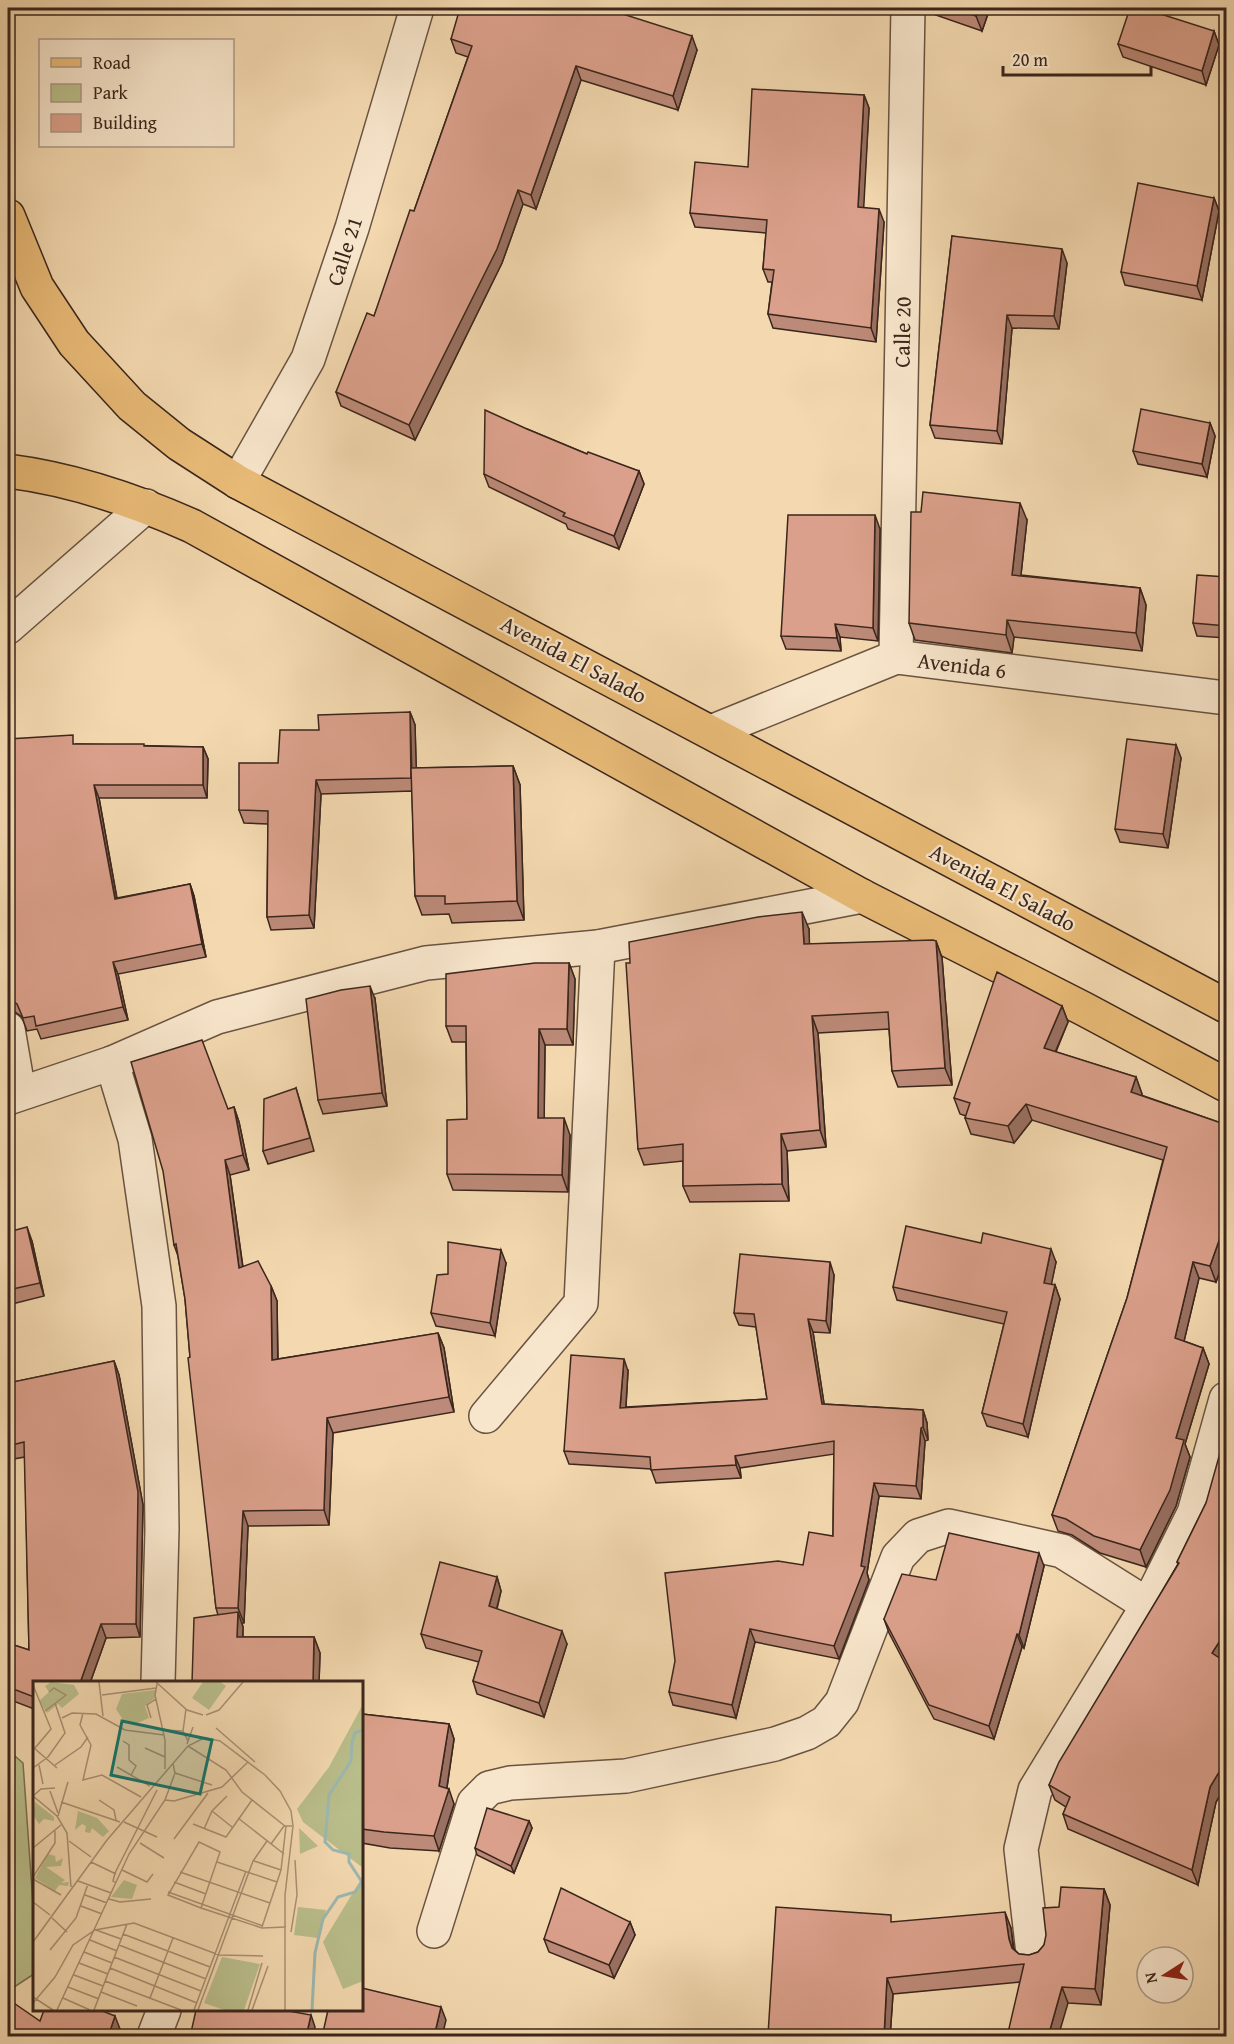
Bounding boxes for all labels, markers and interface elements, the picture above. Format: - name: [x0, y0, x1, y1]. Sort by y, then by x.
- legend: [39, 39, 234, 147]
- scale bar: [1003, 39, 1152, 77]
- text: 20 m: [1012, 46, 1048, 73]
- text: Road: [93, 49, 131, 76]
- text: Park: [93, 79, 129, 106]
- text: Building: [93, 109, 157, 136]
- street label: Calle 21: [318, 212, 370, 290]
- street label: Calle 20: [885, 296, 919, 368]
- street label: Avenida El Salado: [495, 607, 653, 711]
- street label: Avenida 6: [916, 644, 1008, 686]
- street label: Avenida El Salado: [924, 835, 1082, 939]
- inset map: [33, 1681, 363, 2011]
- north arrow: [1135, 1945, 1195, 2005]
- text: N: [1137, 1970, 1163, 1986]

